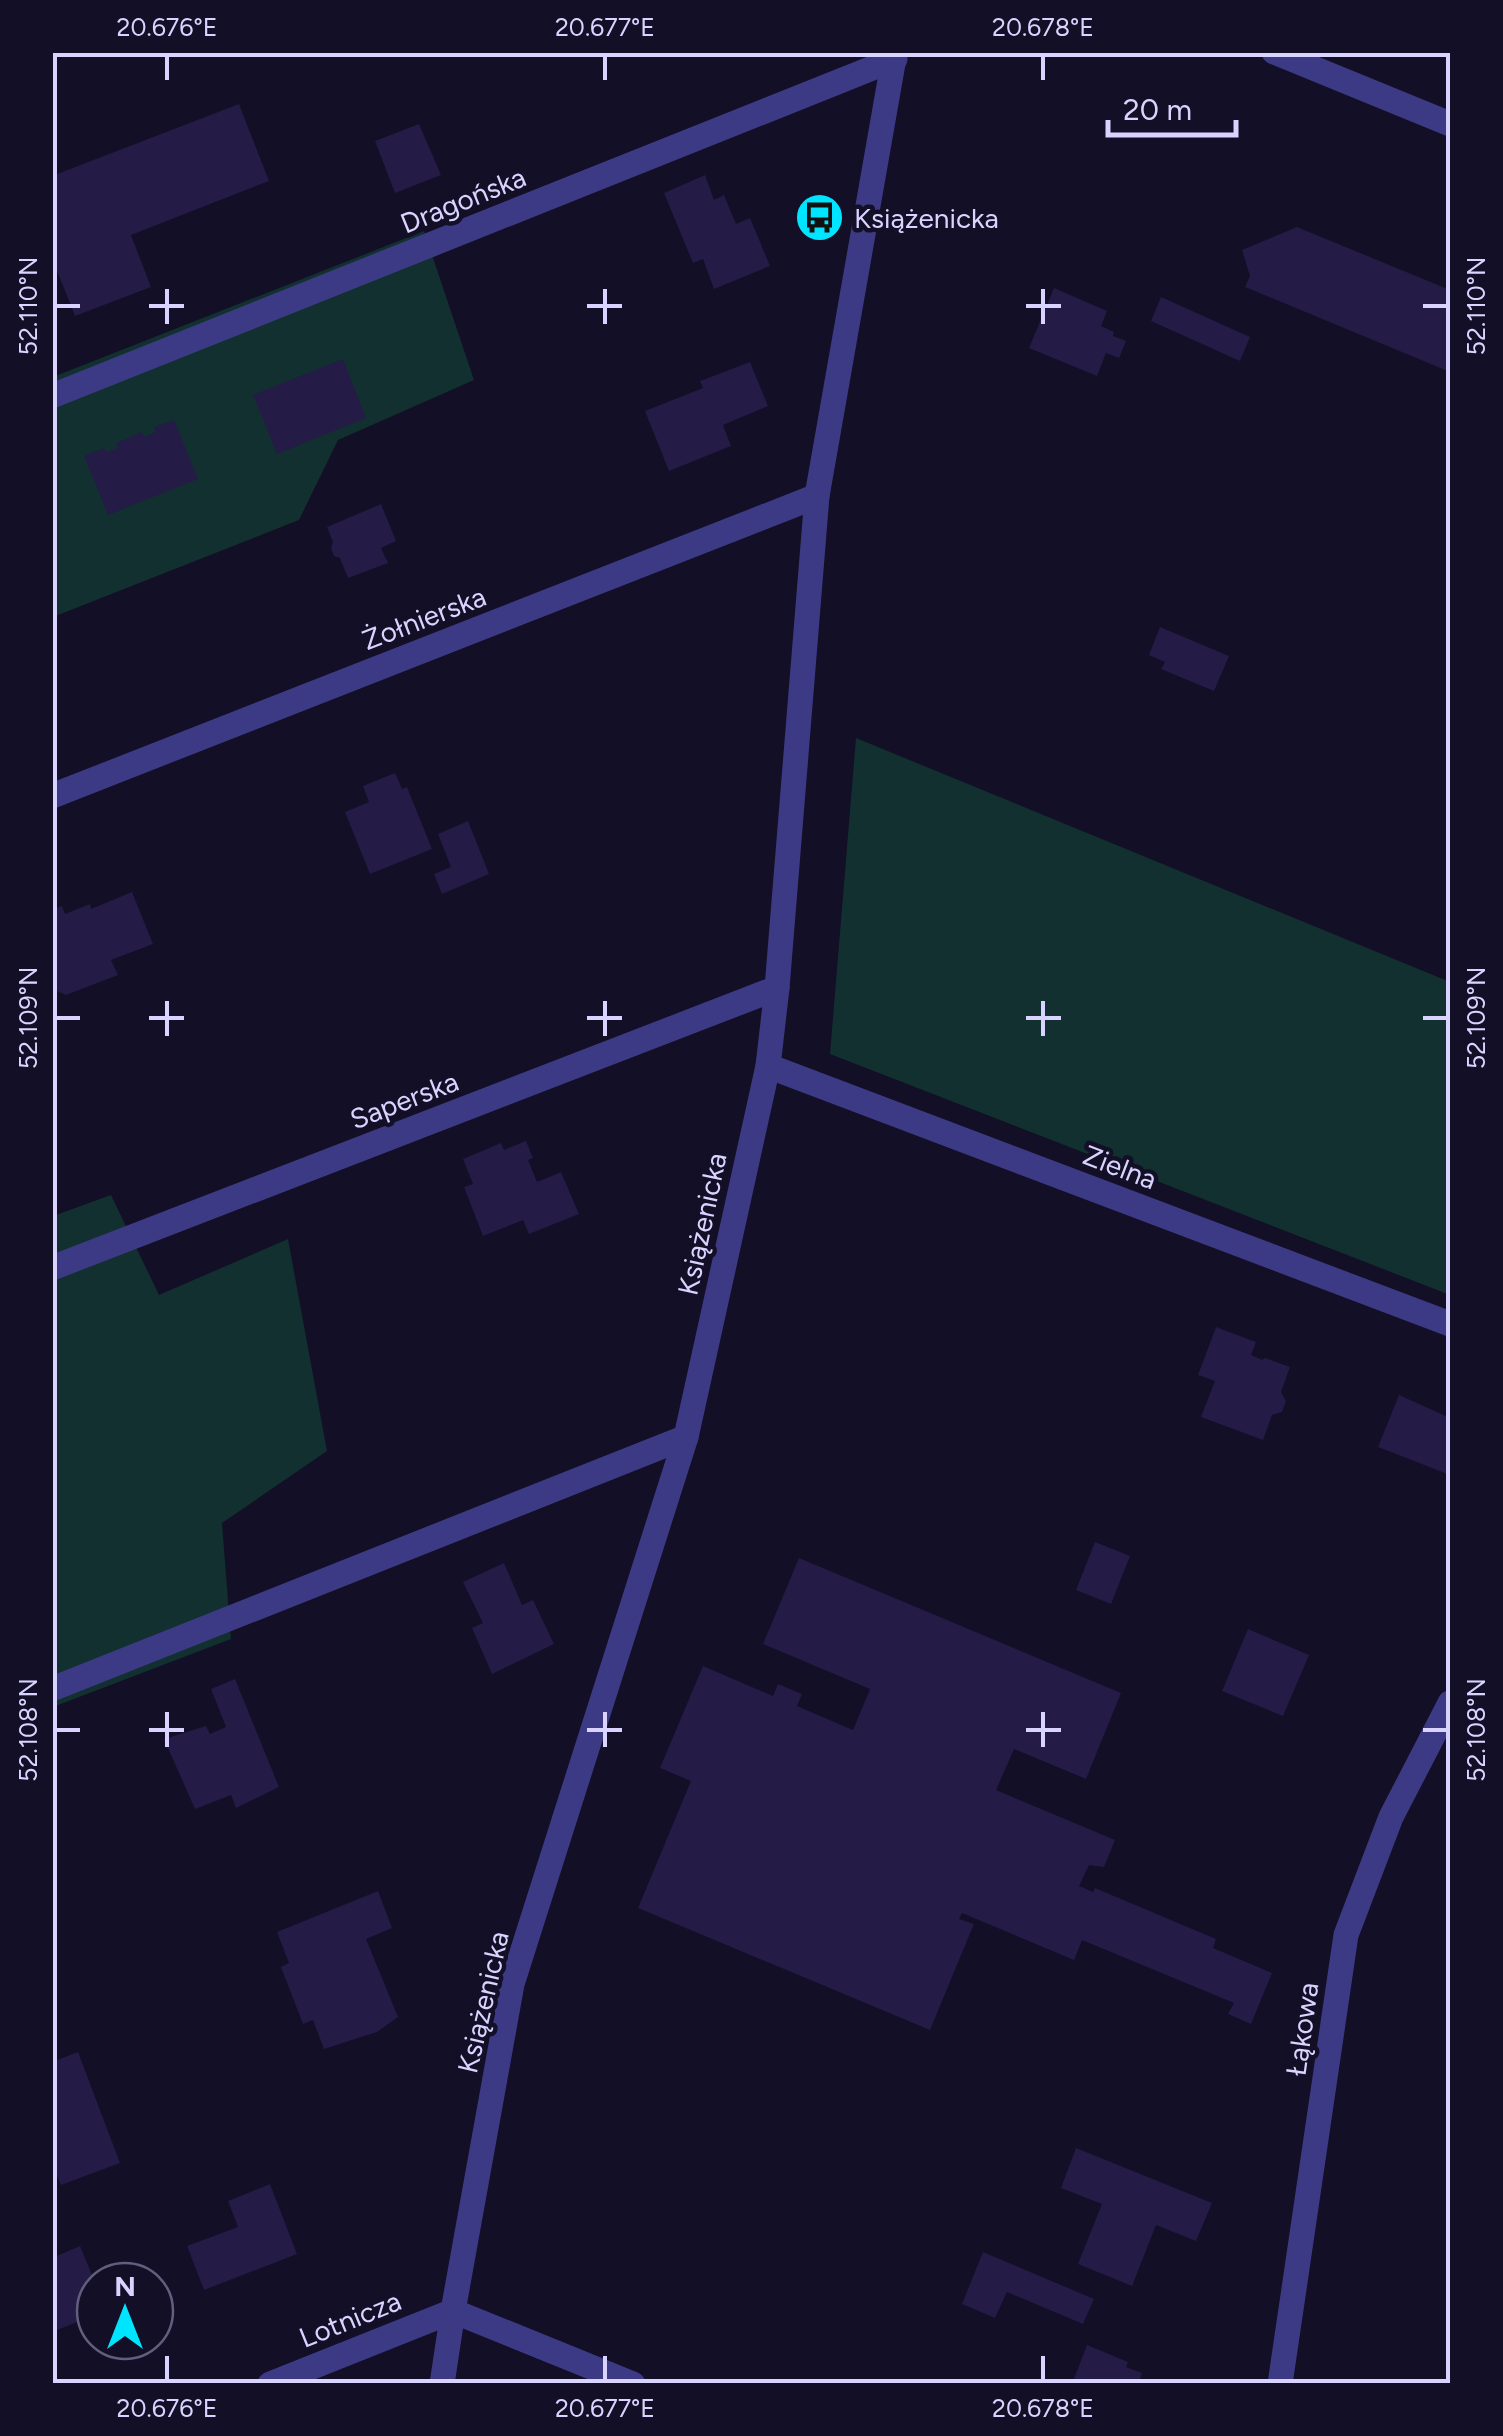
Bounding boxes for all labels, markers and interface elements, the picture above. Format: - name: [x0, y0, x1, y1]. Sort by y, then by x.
- text: 20.676°E: [117, 12, 217, 42]
- text: 20.677°E: [555, 12, 655, 42]
- text: 20.678°E: [992, 12, 1094, 42]
- scale bar: [1108, 75, 1236, 137]
- text: 20 m: [1123, 91, 1192, 128]
- street label: Dragońska: [395, 160, 531, 240]
- bus stop icon: Książenicka: [793, 192, 845, 244]
- place label: Książenicka: [854, 201, 999, 235]
- text: 52.110°N: [13, 257, 43, 355]
- text: 52.110°N: [1461, 257, 1491, 355]
- street label: Żołnierska: [357, 579, 491, 657]
- text: 52.109°N: [13, 967, 43, 1069]
- text: 52.109°N: [1461, 967, 1491, 1069]
- street label: Saperska: [345, 1064, 463, 1136]
- street label: Zielna: [1079, 1138, 1161, 1196]
- street label: Książenicka: [670, 1150, 734, 1298]
- text: 52.108°N: [13, 1678, 43, 1782]
- text: 52.108°N: [1461, 1678, 1491, 1782]
- street label: Książenicka: [450, 1928, 516, 2076]
- street label: Łąkowa: [1279, 1980, 1325, 2078]
- north arrow: [75, 2261, 175, 2361]
- text: N: [114, 2269, 136, 2303]
- street label: Lotnicza: [294, 2283, 406, 2355]
- text: 20.676°E: [117, 2393, 217, 2423]
- text: 20.677°E: [555, 2393, 655, 2423]
- text: 20.678°E: [992, 2393, 1094, 2423]

